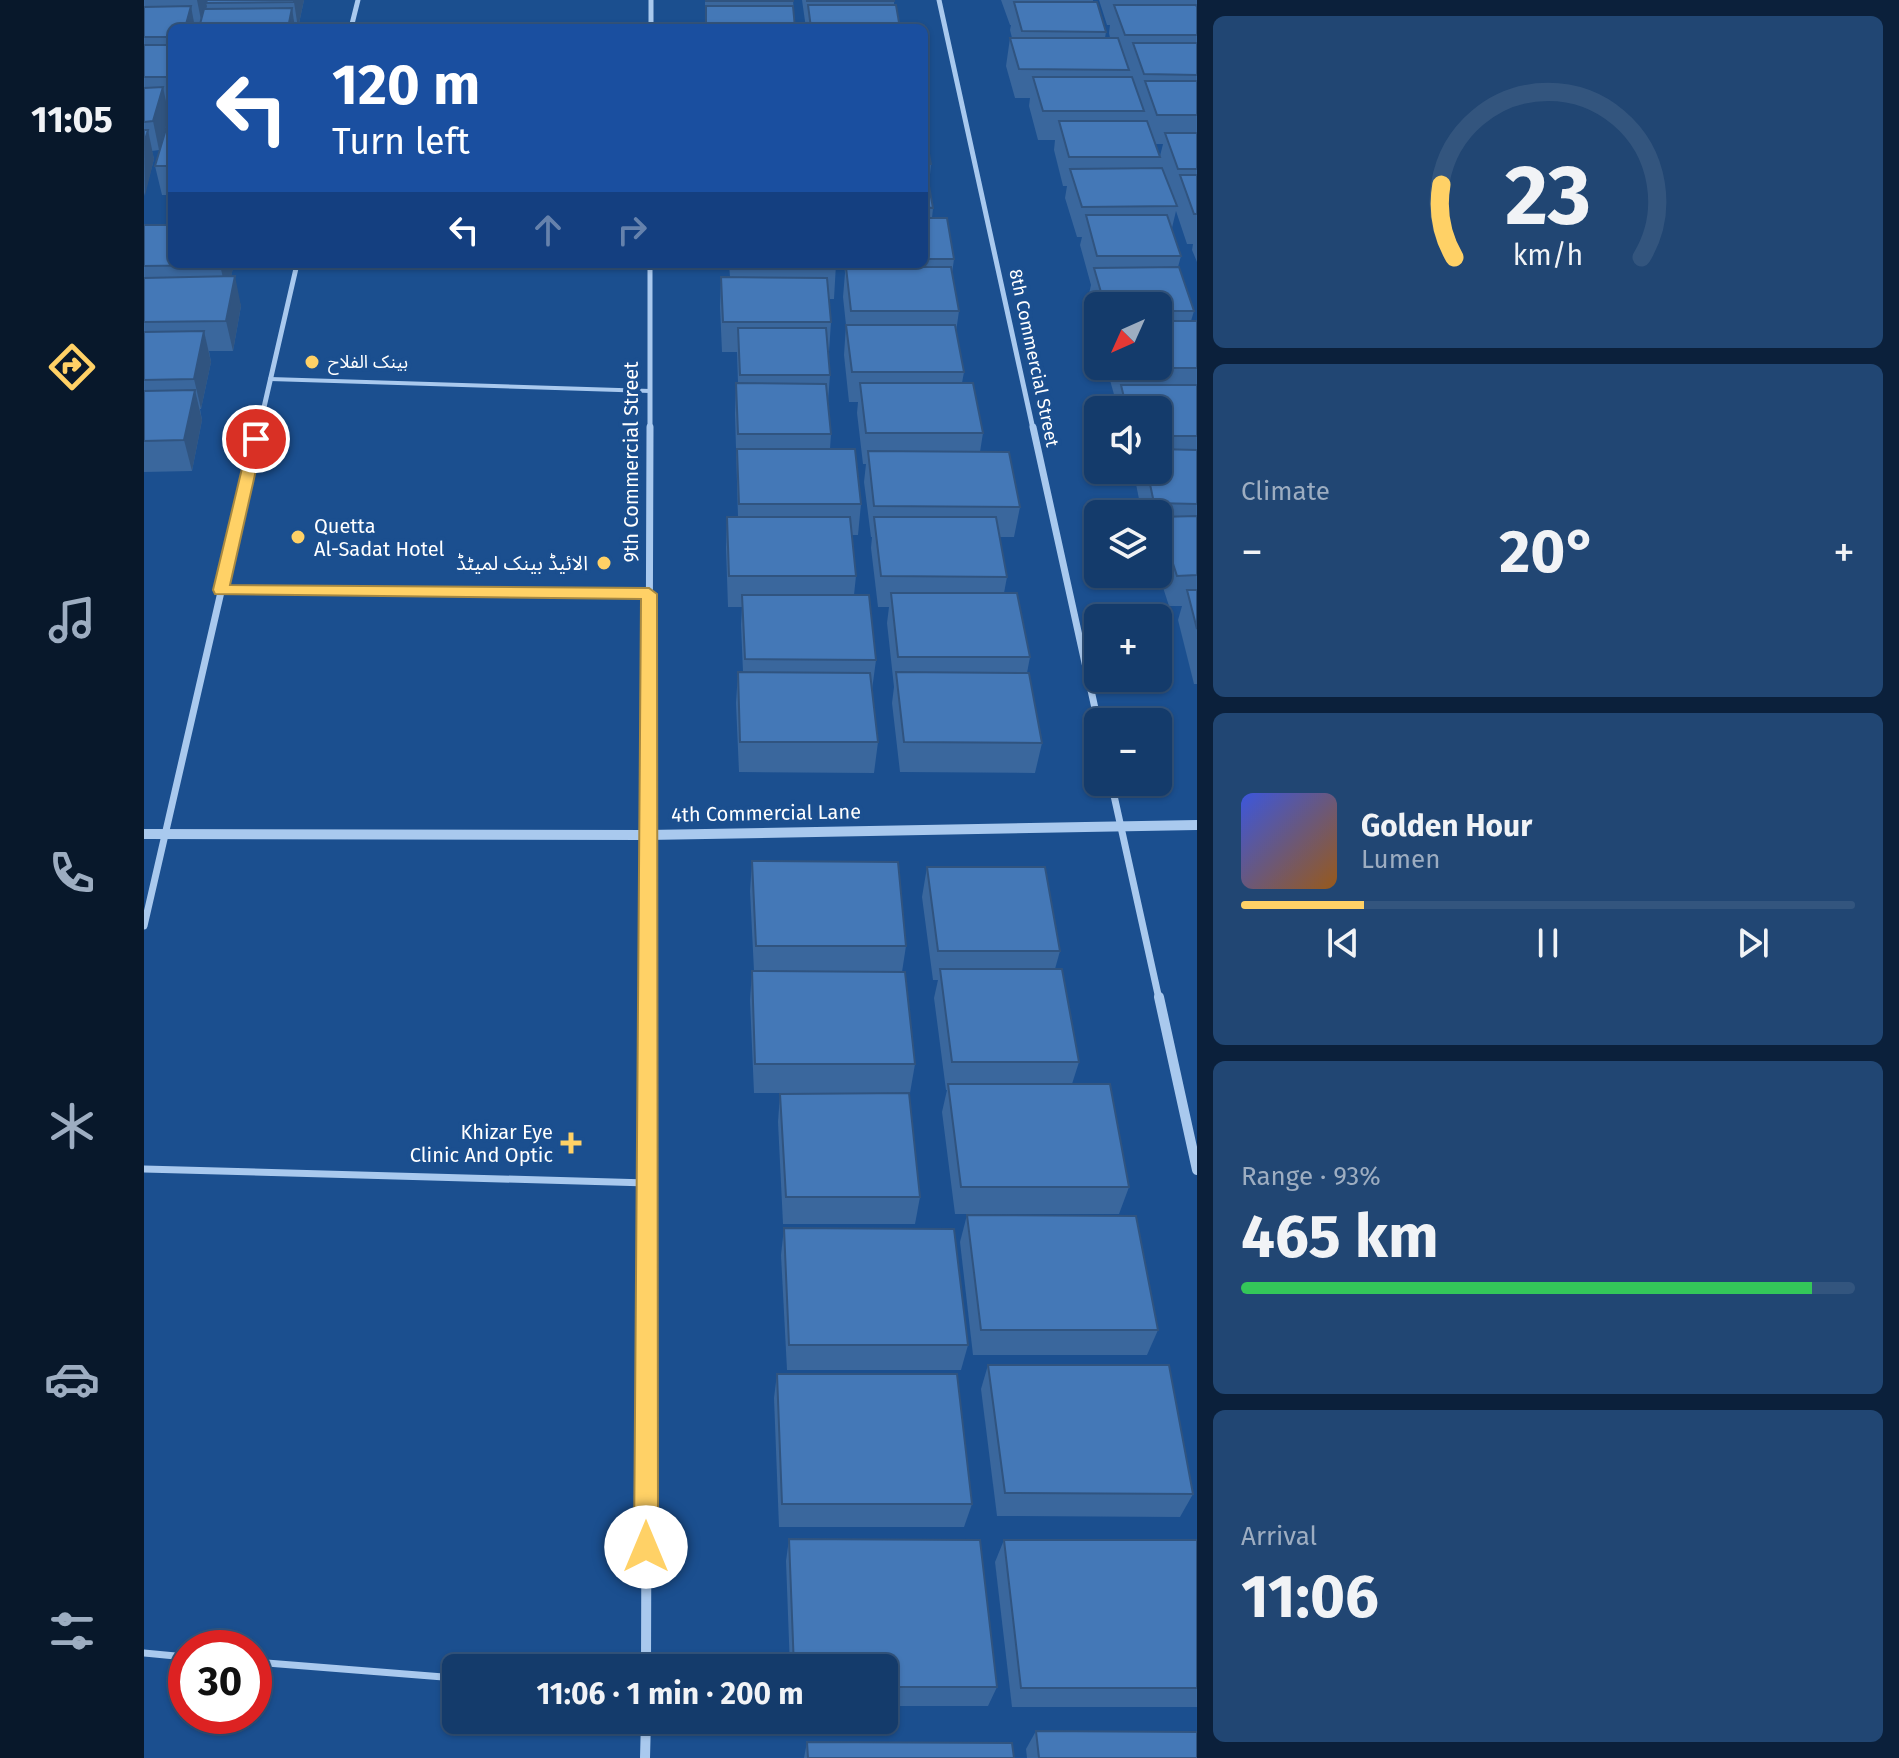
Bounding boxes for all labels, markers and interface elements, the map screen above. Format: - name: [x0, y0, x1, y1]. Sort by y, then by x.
- text: 120 m: [332, 52, 480, 119]
- icon: left: [200, 56, 304, 160]
- text: 11:05: [31, 98, 113, 142]
- text: Turn left: [332, 120, 470, 164]
- text: 23: [1505, 146, 1591, 246]
- icon: left: [442, 208, 486, 252]
- icon: ahead: [526, 208, 570, 252]
- icon: right: [610, 208, 654, 252]
- text: km/h: [1513, 238, 1583, 273]
- street label: 8th Commercial Street: [1004, 267, 1064, 449]
- north arrow: [1084, 292, 1172, 380]
- map controls: [1084, 292, 1172, 796]
- icon: directions: [44, 339, 100, 395]
- place label: بینک الفلاح: [328, 351, 408, 375]
- marker: بینک الفلاح: [303, 353, 321, 371]
- street label: 9th Commercial Street: [619, 361, 643, 562]
- button: sound: [1084, 396, 1172, 484]
- pin: [222, 405, 290, 473]
- icon: arrive: [234, 417, 278, 461]
- text: Climate: [1241, 476, 1330, 507]
- button: layers: [1084, 500, 1172, 588]
- place label: Quetta Al-Sadat Hotel: [314, 514, 445, 561]
- text: 20°: [1499, 516, 1597, 588]
- text: −: [1241, 526, 1263, 579]
- text: +: [1833, 526, 1855, 579]
- marker: Quetta Al-Sadat Hotel: [289, 528, 307, 546]
- place label: الائیڈ بینک لمیٹڈ: [456, 551, 588, 575]
- marker: الائیڈ بینک لمیٹڈ: [595, 554, 613, 572]
- icon: music: [44, 592, 100, 648]
- button: +: [1084, 604, 1172, 692]
- button: −: [1084, 708, 1172, 796]
- street label: 4th Commercial Lane: [671, 799, 861, 827]
- text: Golden Hour: [1361, 808, 1532, 844]
- text: Lumen: [1361, 844, 1440, 875]
- icon: phone: [44, 845, 100, 901]
- icon: previous: [1321, 921, 1365, 965]
- icon: pause: [1526, 921, 1570, 965]
- icon: next: [1731, 921, 1775, 965]
- icon: climate: [44, 1098, 100, 1154]
- place label: Khizar Eye Clinic And Optic: [410, 1120, 553, 1167]
- marker: Khizar Eye Clinic And Optic: [560, 1132, 582, 1154]
- text: Range · 93%: [1241, 1161, 1381, 1192]
- text: 465 km: [1241, 1201, 1439, 1273]
- icon: car: [44, 1351, 100, 1407]
- position arrow: [604, 1505, 688, 1589]
- text: Arrival: [1241, 1521, 1317, 1552]
- text: 11:06: [1241, 1561, 1379, 1633]
- icon: filters: [44, 1603, 100, 1659]
- speed limit sign: 30: [168, 1630, 272, 1734]
- text: 11:06 · 1 min · 200 m: [536, 1676, 804, 1712]

